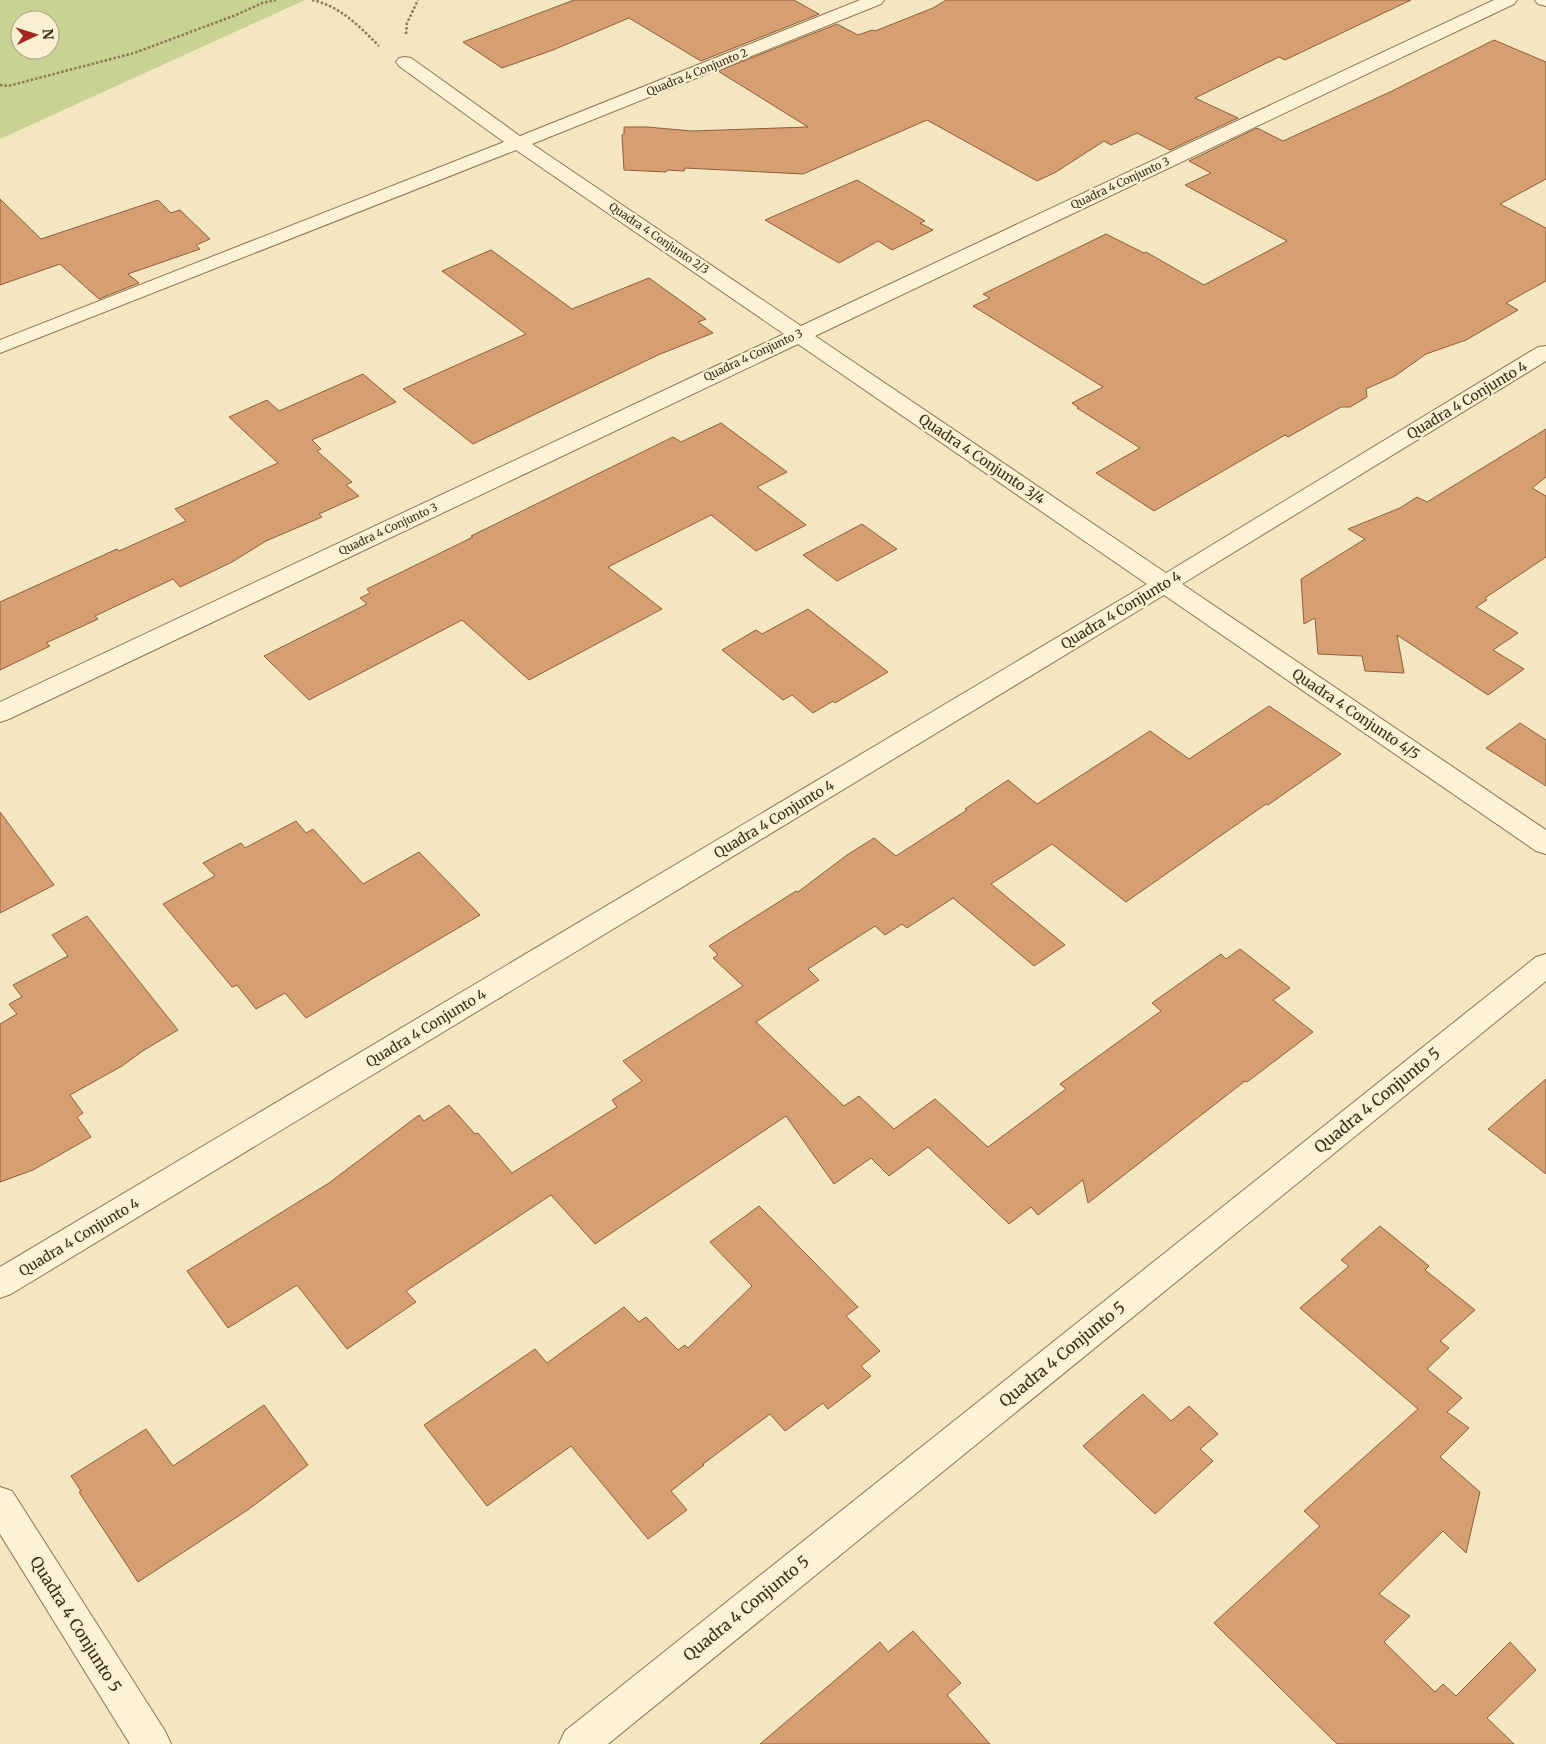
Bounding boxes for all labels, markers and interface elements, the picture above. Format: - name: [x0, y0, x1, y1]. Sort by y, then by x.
- north arrow: [10, 10, 60, 60]
- text: N: [39, 28, 57, 40]
- street label: Quadra 4 Conjunto 2: [644, 45, 750, 99]
- street label: Quadra 4 Conjunto 3: [1068, 154, 1172, 212]
- street label: Quadra 4 Conjunto 2/3: [606, 199, 712, 277]
- street label: Quadra 4 Conjunto 3: [701, 326, 805, 384]
- street label: Quadra 4 Conjunto 4: [1404, 357, 1531, 443]
- street label: Quadra 4 Conjunto 3/4: [915, 410, 1049, 508]
- street label: Quadra 4 Conjunto 3: [336, 500, 440, 558]
- street label: Quadra 4 Conjunto 4: [1058, 567, 1185, 653]
- street label: Quadra 4 Conjunto 4/5: [1289, 665, 1423, 763]
- street label: Quadra 4 Conjunto 4: [711, 776, 838, 862]
- street label: Quadra 4 Conjunto 4: [363, 985, 490, 1071]
- street label: Quadra 4 Conjunto 5: [1310, 1043, 1444, 1157]
- street label: Quadra 4 Conjunto 4: [16, 1194, 143, 1280]
- street label: Quadra 4 Conjunto 5: [995, 1297, 1129, 1411]
- street label: Quadra 4 Conjunto 5: [679, 1551, 813, 1665]
- street label: Quadra 4 Conjunto 5: [26, 1552, 126, 1696]

